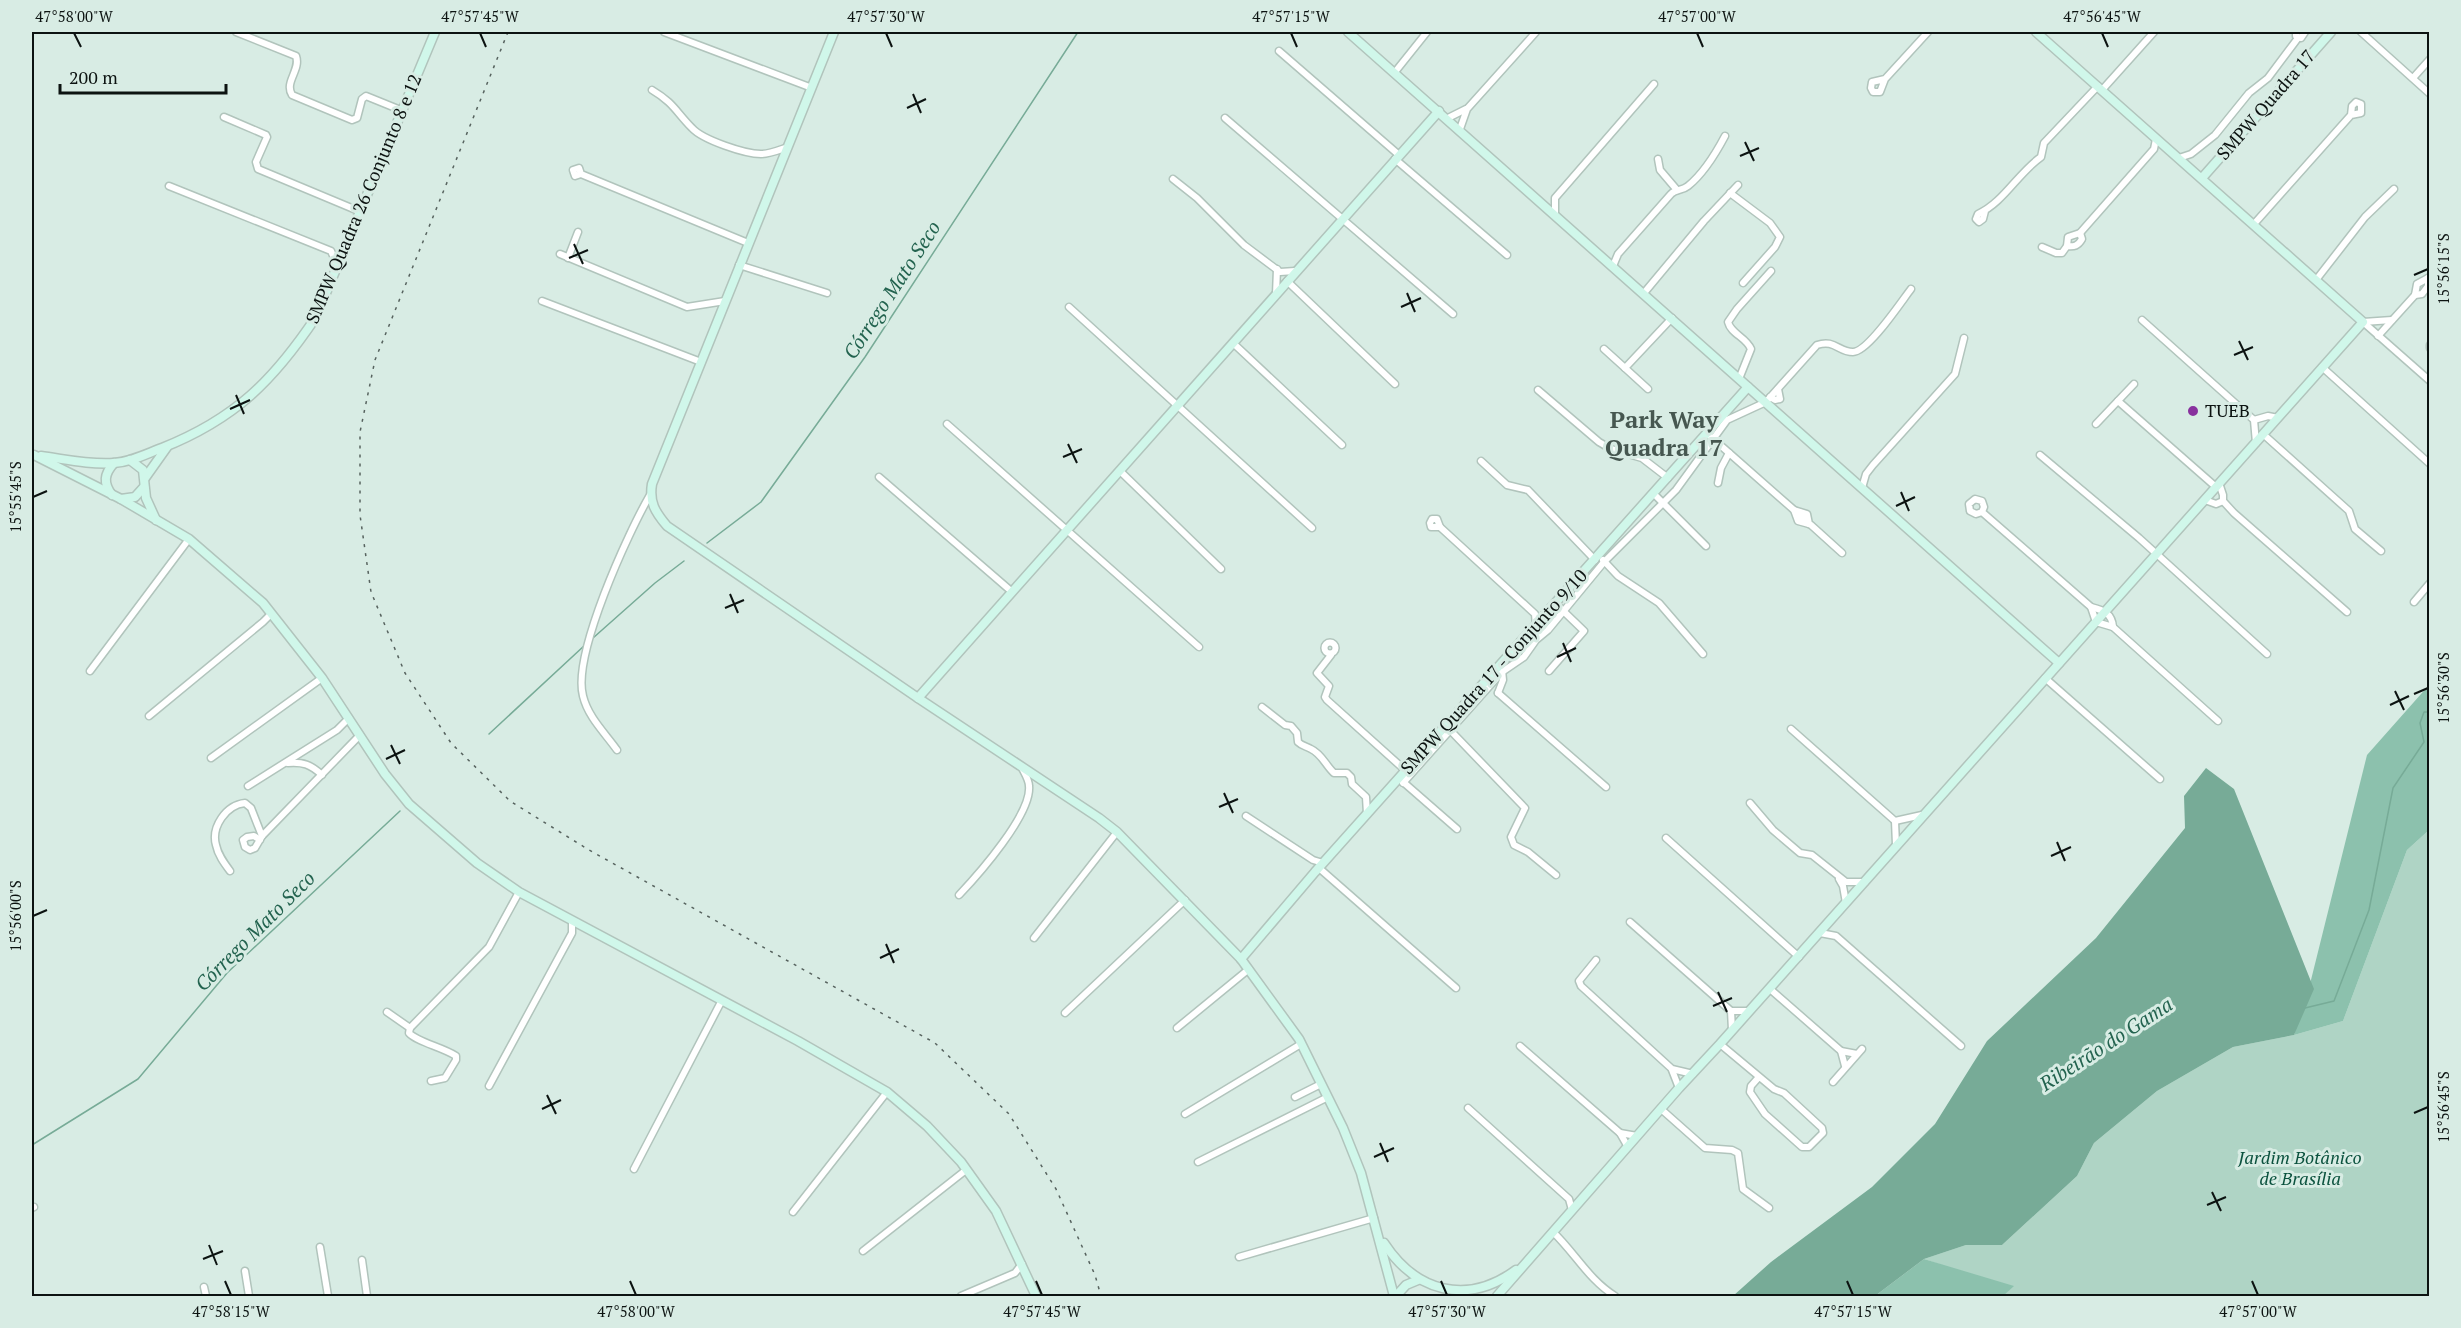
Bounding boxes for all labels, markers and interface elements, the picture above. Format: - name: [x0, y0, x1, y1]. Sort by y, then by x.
- text: 47°58'00"W: [35, 6, 114, 26]
- text: 47°57'45"W: [441, 6, 520, 26]
- text: 47°57'30"W: [847, 6, 926, 26]
- text: 47°57'15"W: [1252, 6, 1331, 26]
- text: 47°57'00"W: [1658, 6, 1737, 26]
- text: 47°56'45"W: [2063, 6, 2142, 26]
- street label: SMPW Quadra 17: [2211, 44, 2320, 165]
- scale bar: [60, 57, 226, 95]
- text: 200 m: [69, 65, 118, 89]
- street label: SMPW Quadra 26 Conjunto 8 e 12: [299, 70, 427, 327]
- water label: Córrego Mato Seco: [837, 215, 946, 364]
- text: 15°56'15"S: [2433, 233, 2453, 305]
- place label: TUEB: [2205, 398, 2250, 422]
- district label: Park Way Quadra 17: [1605, 403, 1723, 463]
- marker: TUEB: [2186, 404, 2200, 418]
- text: 15°55'45"S: [5, 461, 25, 533]
- street label: SMPW Quadra 17 - Conjunto 9/10: [1395, 564, 1592, 779]
- text: 15°56'30"S: [2433, 652, 2453, 724]
- water label: Córrego Mato Seco: [189, 865, 321, 997]
- text: 15°56'00"S: [5, 880, 25, 952]
- water label: Ribeirão do Gama: [2033, 990, 2177, 1097]
- text: 15°56'45"S: [2433, 1071, 2453, 1143]
- park label: Jardim Botânico de Brasília: [2237, 1145, 2362, 1190]
- text: 47°58'15"W: [192, 1301, 271, 1321]
- text: 47°58'00"W: [597, 1301, 676, 1321]
- text: 47°57'45"W: [1003, 1301, 1082, 1321]
- text: 47°57'30"W: [1408, 1301, 1487, 1321]
- text: 47°57'15"W: [1814, 1301, 1893, 1321]
- text: 47°57'00"W: [2219, 1301, 2298, 1321]

